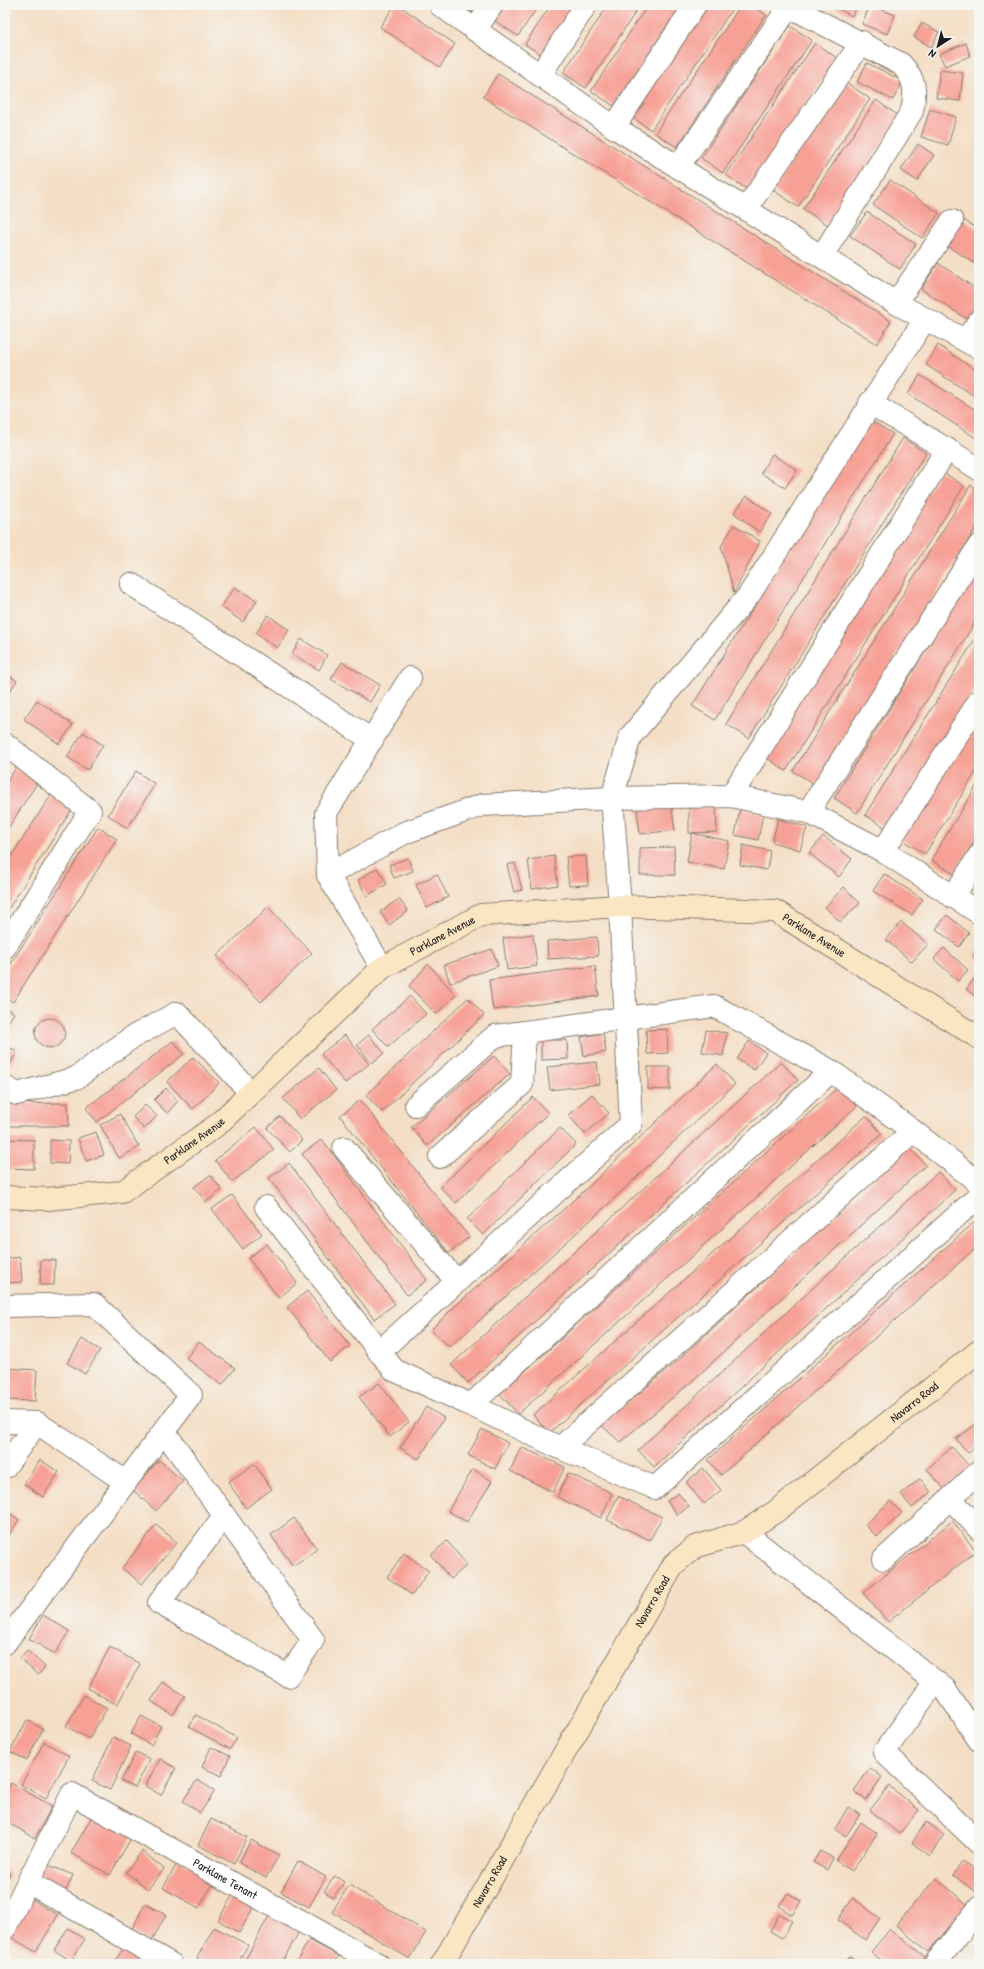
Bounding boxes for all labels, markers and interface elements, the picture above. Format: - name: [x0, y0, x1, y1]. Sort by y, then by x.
- north arrow: [918, 26, 958, 66]
- text: N: [926, 47, 939, 61]
- street label: Parklane Avenue: [779, 909, 849, 961]
- street label: Parklane Avenue: [407, 911, 478, 960]
- street label: Parklane Avenue: [160, 1113, 229, 1168]
- street label: Navarro Road: [886, 1377, 942, 1426]
- street label: Navarro Road: [630, 1572, 674, 1630]
- street label: Navarro Road: [468, 1852, 511, 1911]
- street label: Parklane Tenant: [190, 1854, 261, 1904]

